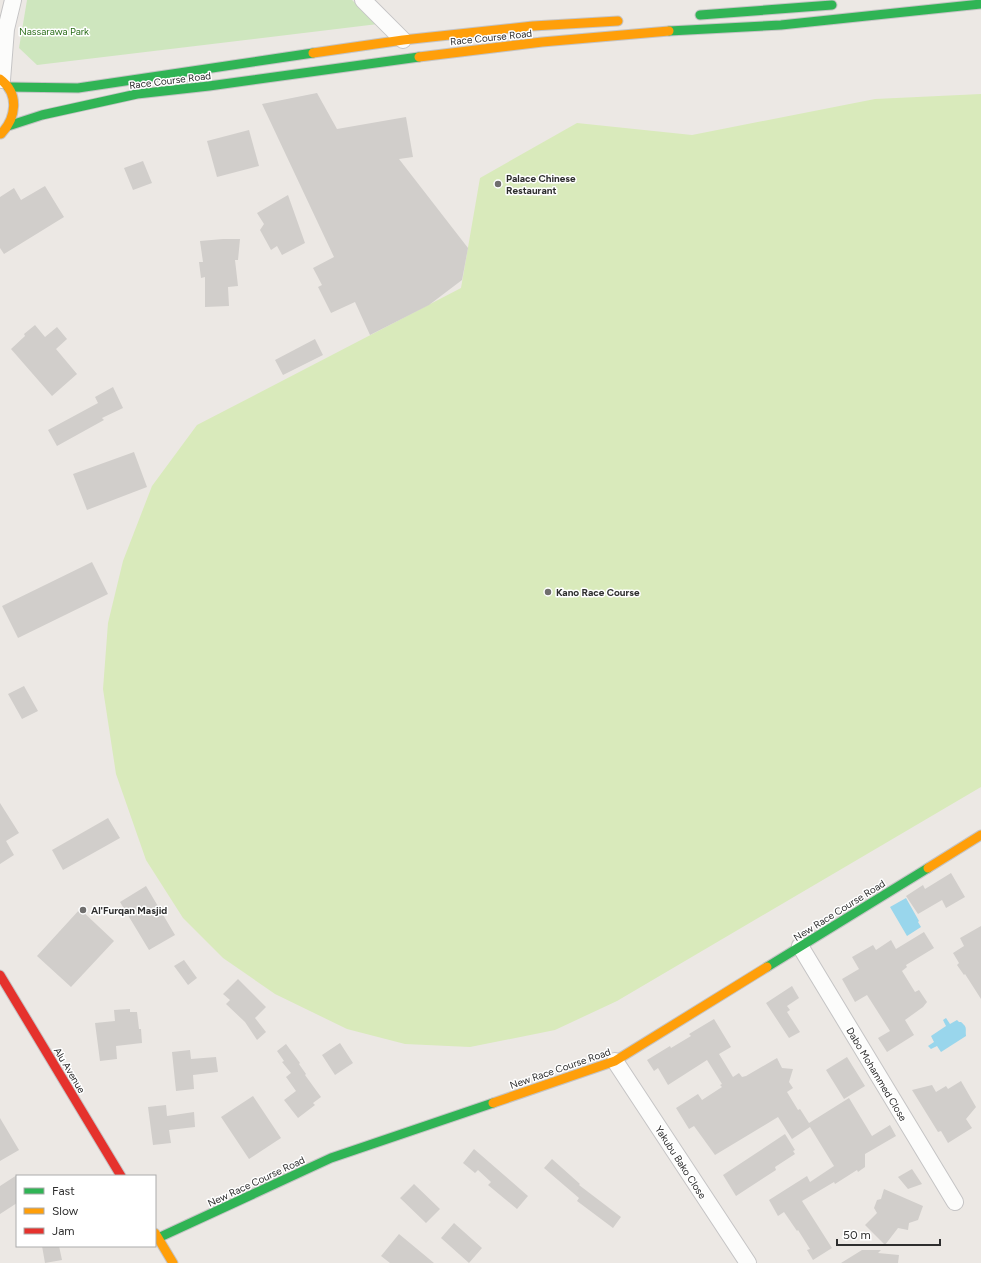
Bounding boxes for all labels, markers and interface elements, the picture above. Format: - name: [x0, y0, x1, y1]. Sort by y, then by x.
- park label: Nassarawa Park: [19, 25, 89, 38]
- street label: Race Course Road: [449, 27, 533, 48]
- street label: Race Course Road: [128, 69, 212, 92]
- place label: Palace Chinese Restaurant: [506, 172, 576, 197]
- marker: Palace Chinese Restaurant: [493, 179, 503, 189]
- place label: Kano Race Course: [556, 586, 640, 599]
- marker: Kano Race Course: [543, 587, 553, 597]
- street label: New Race Course Road: [791, 877, 888, 944]
- place label: Al'Furqan Masjid: [91, 904, 167, 917]
- marker: Al'Furqan Masjid: [78, 905, 88, 915]
- street label: Dabo Mohammed Close: [843, 1025, 910, 1124]
- street label: Alu Avenue: [51, 1045, 89, 1096]
- street label: New Race Course Road: [508, 1045, 612, 1092]
- street label: Yakubu Bako Close: [652, 1123, 709, 1202]
- street label: New Race Course Road: [206, 1153, 307, 1210]
- legend: [16, 1175, 156, 1247]
- text: Fast: [52, 1184, 75, 1198]
- text: Slow: [52, 1204, 79, 1218]
- scale bar: [837, 1221, 940, 1247]
- text: Jam: [52, 1224, 75, 1238]
- text: 50 m: [843, 1228, 871, 1242]

